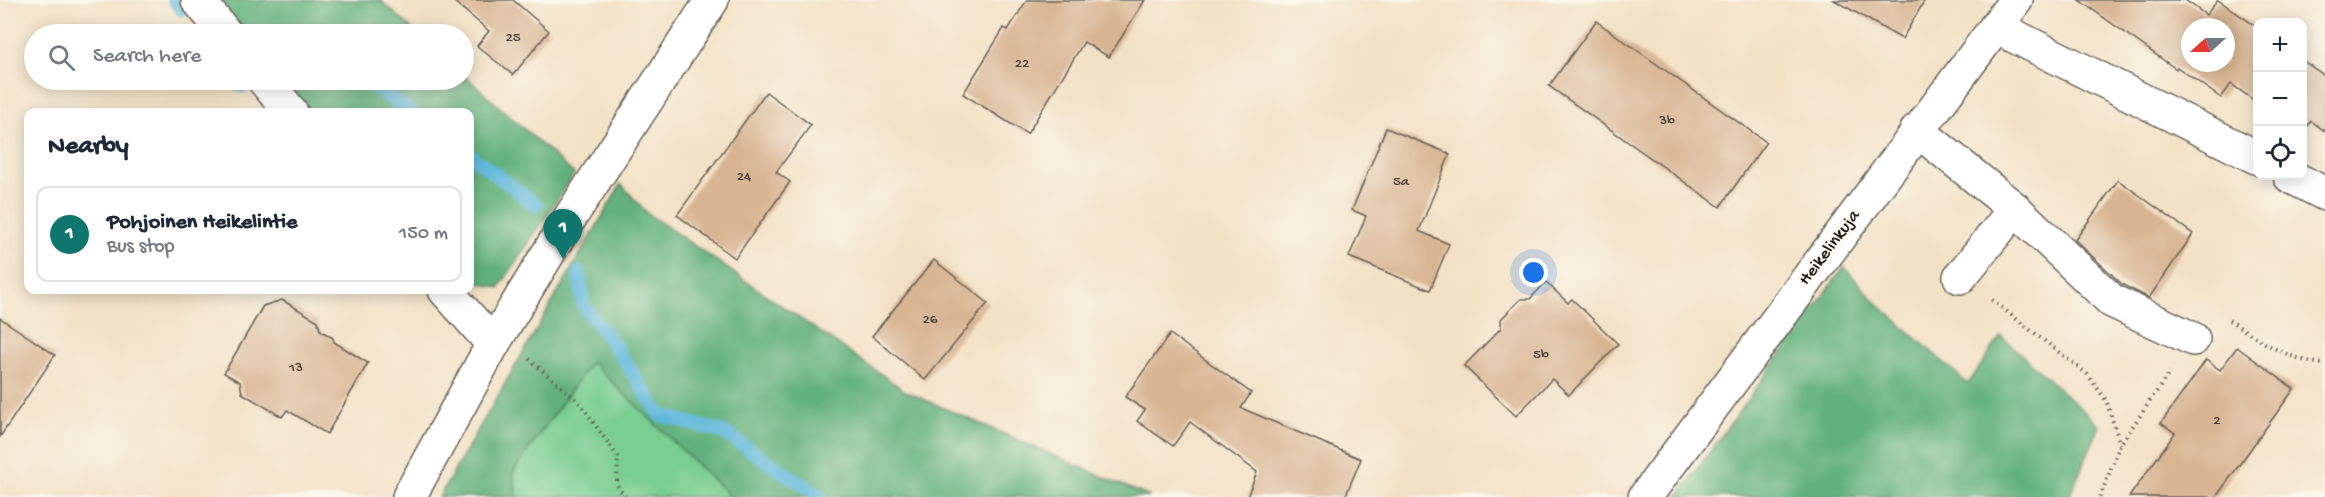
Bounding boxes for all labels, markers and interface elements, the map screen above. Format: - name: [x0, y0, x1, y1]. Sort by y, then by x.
- north arrow: [2181, 18, 2235, 72]
- map controls: [2253, 18, 2307, 180]
- button: +: [2253, 18, 2307, 72]
- search box: [24, 24, 474, 90]
- house number: 25: [505, 29, 521, 47]
- icon: search: [45, 41, 78, 74]
- text: Search here: [93, 44, 201, 70]
- house number: 22: [1015, 55, 1029, 73]
- button: −: [2253, 72, 2307, 126]
- house number: 3b: [1658, 112, 1675, 130]
- button: locate: [2253, 126, 2307, 180]
- text: Nearby: [48, 132, 129, 163]
- house number: 24: [737, 168, 751, 186]
- house number: 5a: [1393, 173, 1410, 191]
- street label: Heikelinkuja: [1795, 205, 1866, 290]
- text: Pohjoinen Heikelintie: [107, 210, 297, 236]
- pin: 1: [544, 210, 582, 259]
- text: 1: [65, 223, 74, 246]
- text: 150 m: [399, 223, 448, 246]
- text: Bus stop: [107, 236, 174, 259]
- your location: [1519, 258, 1548, 287]
- house number: 26: [923, 311, 938, 329]
- house number: 5b: [1533, 346, 1549, 364]
- house number: 13: [288, 359, 303, 377]
- house number: 2: [2213, 412, 2221, 430]

